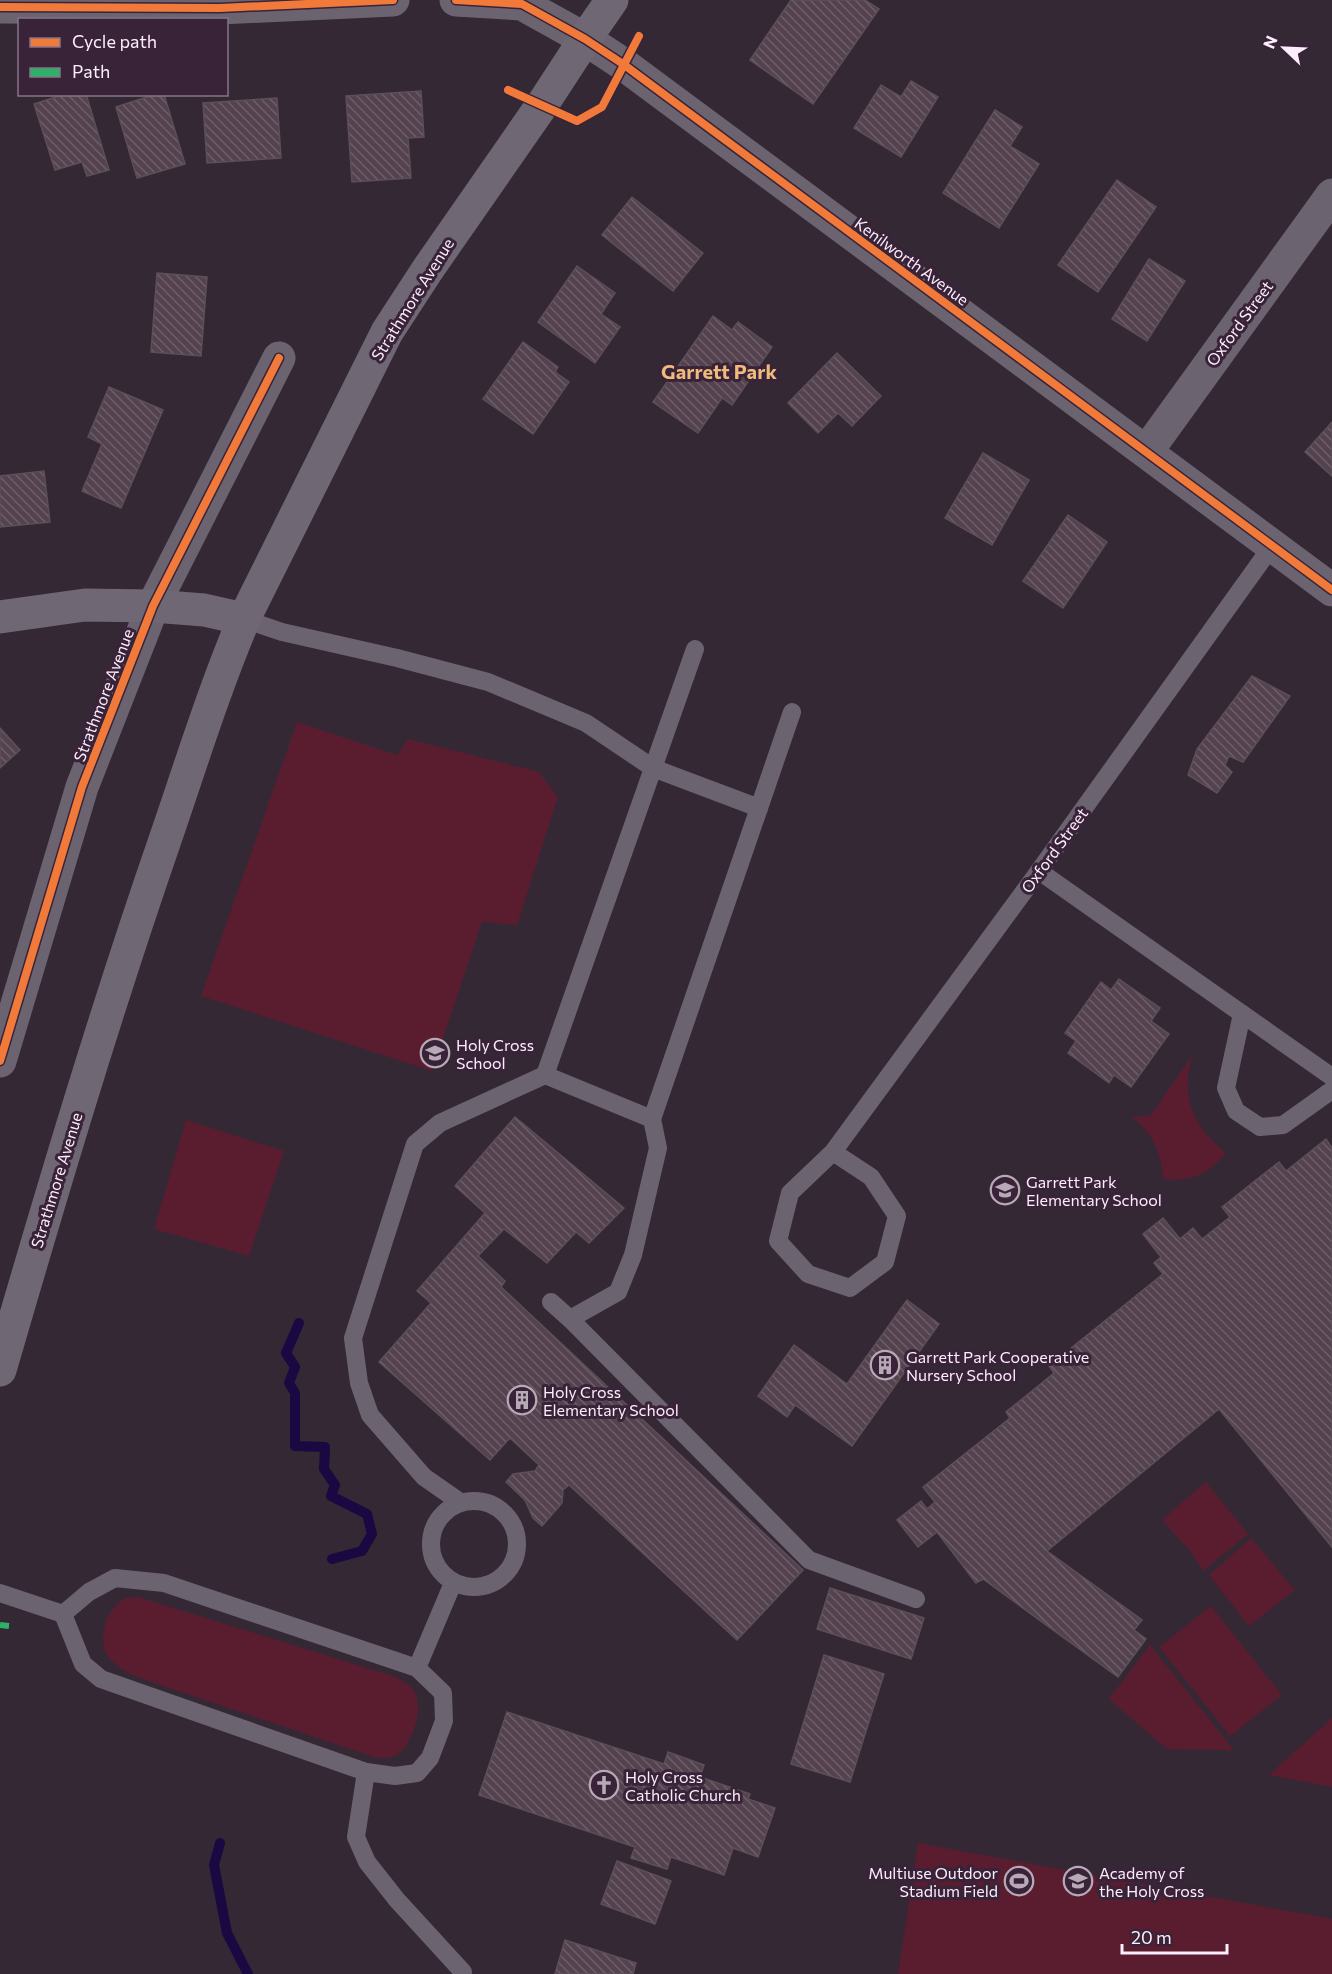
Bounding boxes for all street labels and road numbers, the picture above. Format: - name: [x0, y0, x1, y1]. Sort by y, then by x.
- street label: Kenilworth Avenue: [851, 213, 973, 309]
- street label: Strathmore Avenue: [367, 234, 457, 364]
- street label: Oxford Street: [1202, 276, 1276, 369]
- street label: Strathmore Avenue: [69, 626, 137, 764]
- street label: Oxford Street: [1017, 803, 1091, 896]
- street label: Strathmore Avenue: [26, 1110, 86, 1250]

